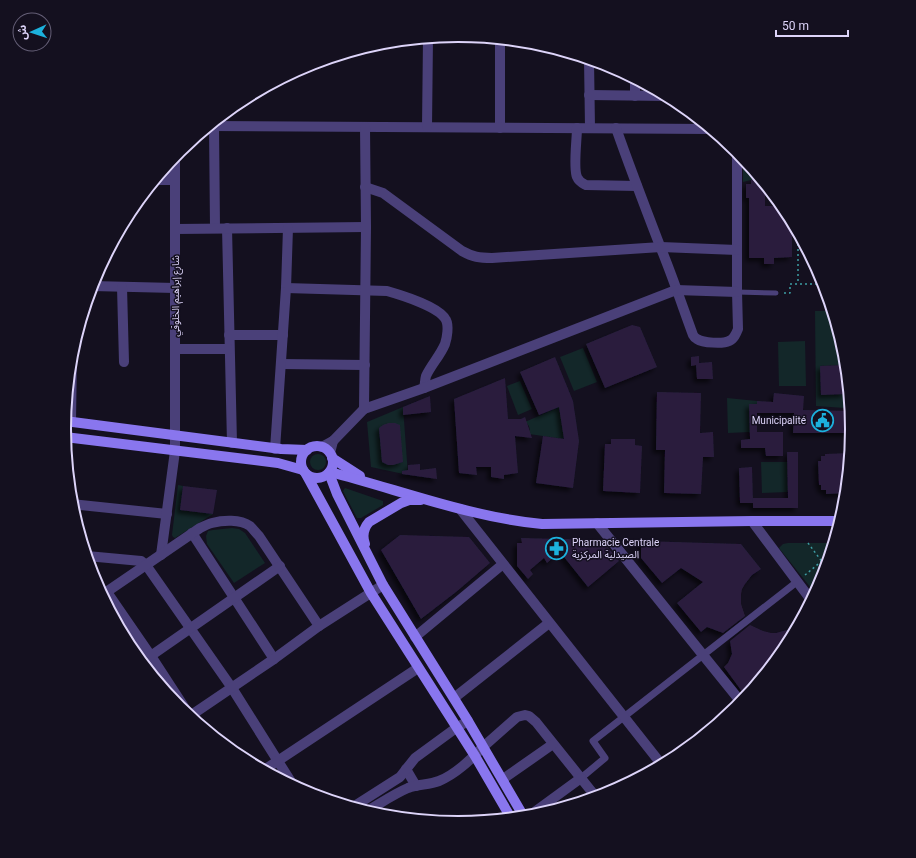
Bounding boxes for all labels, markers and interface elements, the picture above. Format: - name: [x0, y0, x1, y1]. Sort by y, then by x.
- north arrow: [12, 12, 52, 52]
- scale bar: [776, 12, 848, 38]
- text: 50 m: [782, 19, 809, 33]
- text: ش: [16, 25, 29, 40]
- street label: شارع إبراهيم الخلوقي: [170, 255, 183, 337]
- public building icon: Municipalité: [809, 407, 835, 433]
- place label: Municipalité: [752, 415, 806, 426]
- pharmacy icon: Pharmacie Centrale الصيدلية المركزية: [543, 535, 569, 561]
- place label: Pharmacie Centrale الصيدلية المركزية: [572, 537, 659, 561]

